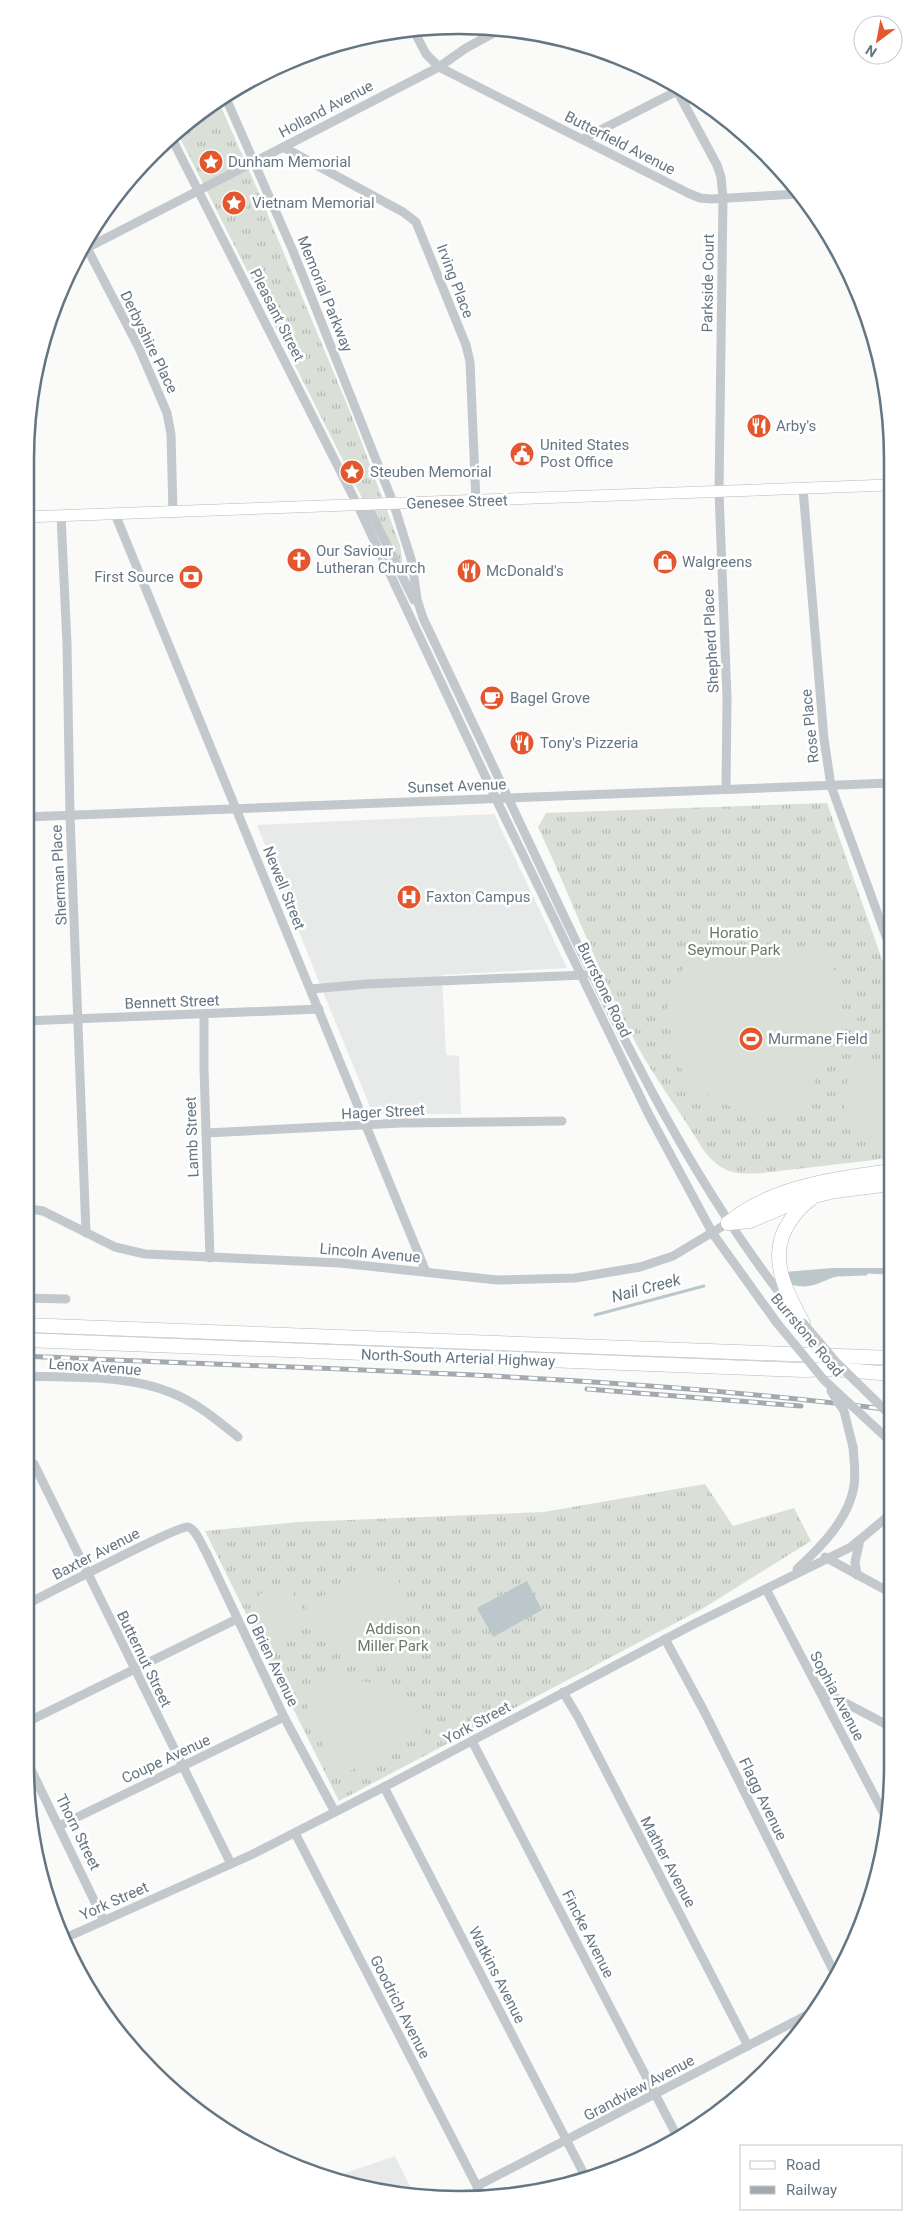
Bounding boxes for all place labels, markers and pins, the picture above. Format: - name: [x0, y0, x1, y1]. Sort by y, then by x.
- place icon: Dunham Memorial: [198, 149, 224, 175]
- place label: Dunham Memorial: [228, 153, 351, 171]
- place icon: Vietnam Memorial: [221, 190, 247, 216]
- place label: Vietnam Memorial: [252, 194, 375, 212]
- restaurant icon: Arby's: [746, 413, 772, 439]
- place label: Arby's: [776, 417, 816, 435]
- place label: United States Post Office: [540, 436, 629, 471]
- public building icon: United States Post Office: [509, 441, 535, 467]
- place icon: Steuben Memorial: [339, 459, 365, 485]
- place label: Steuben Memorial: [370, 463, 492, 481]
- place label: Our Saviour Lutheran Church: [316, 542, 425, 577]
- church icon: Our Saviour Lutheran Church: [286, 547, 312, 573]
- shop icon: Walgreens: [652, 549, 678, 575]
- place label: Walgreens: [682, 553, 752, 571]
- restaurant icon: McDonald's: [456, 558, 482, 584]
- place label: McDonald's: [486, 562, 564, 580]
- bank icon: First Source: [178, 564, 204, 590]
- place label: First Source: [94, 568, 174, 586]
- cafe icon: Bagel Grove: [479, 685, 505, 711]
- place label: Bagel Grove: [510, 689, 590, 707]
- restaurant icon: Tony's Pizzeria: [509, 730, 535, 756]
- place label: Tony's Pizzeria: [540, 734, 639, 752]
- hospital icon: Faxton Campus: [396, 884, 422, 910]
- place label: Faxton Campus: [426, 888, 530, 906]
- sports icon: Murmane Field: [738, 1026, 764, 1052]
- place label: Murmane Field: [768, 1030, 868, 1048]

